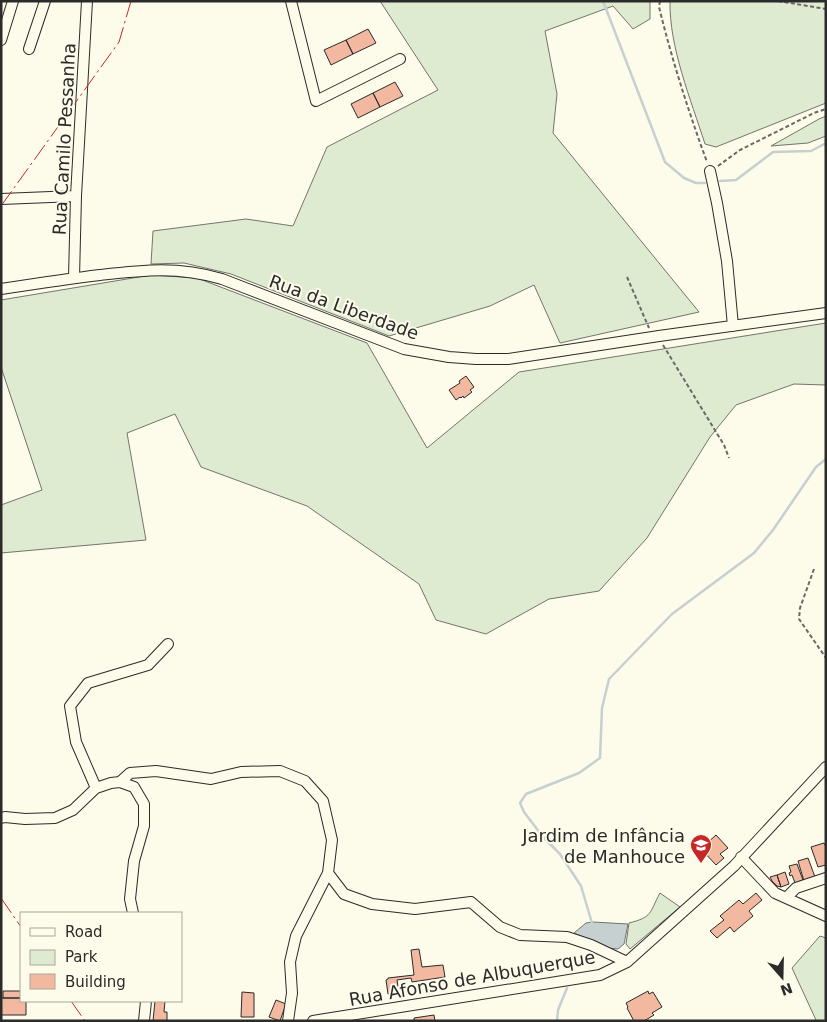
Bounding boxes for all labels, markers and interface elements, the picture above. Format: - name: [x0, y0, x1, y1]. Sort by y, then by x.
- street label: Rua Camilo Pessanha: [48, 42, 80, 236]
- street label: Rua da Liberdade: [266, 270, 422, 344]
- place label: Jardim de Infância de Manhouce: [521, 825, 685, 867]
- school or university icon: Jardim de Infância de Manhouce: [689, 833, 713, 864]
- legend: [20, 912, 182, 1002]
- text: Road: [65, 923, 103, 941]
- street label: Rua Afonso de Albuquerque: [347, 946, 597, 1010]
- text: Park: [65, 948, 98, 966]
- north arrow: [757, 952, 807, 1002]
- text: Building: [65, 973, 126, 991]
- text: N: [778, 980, 795, 999]

